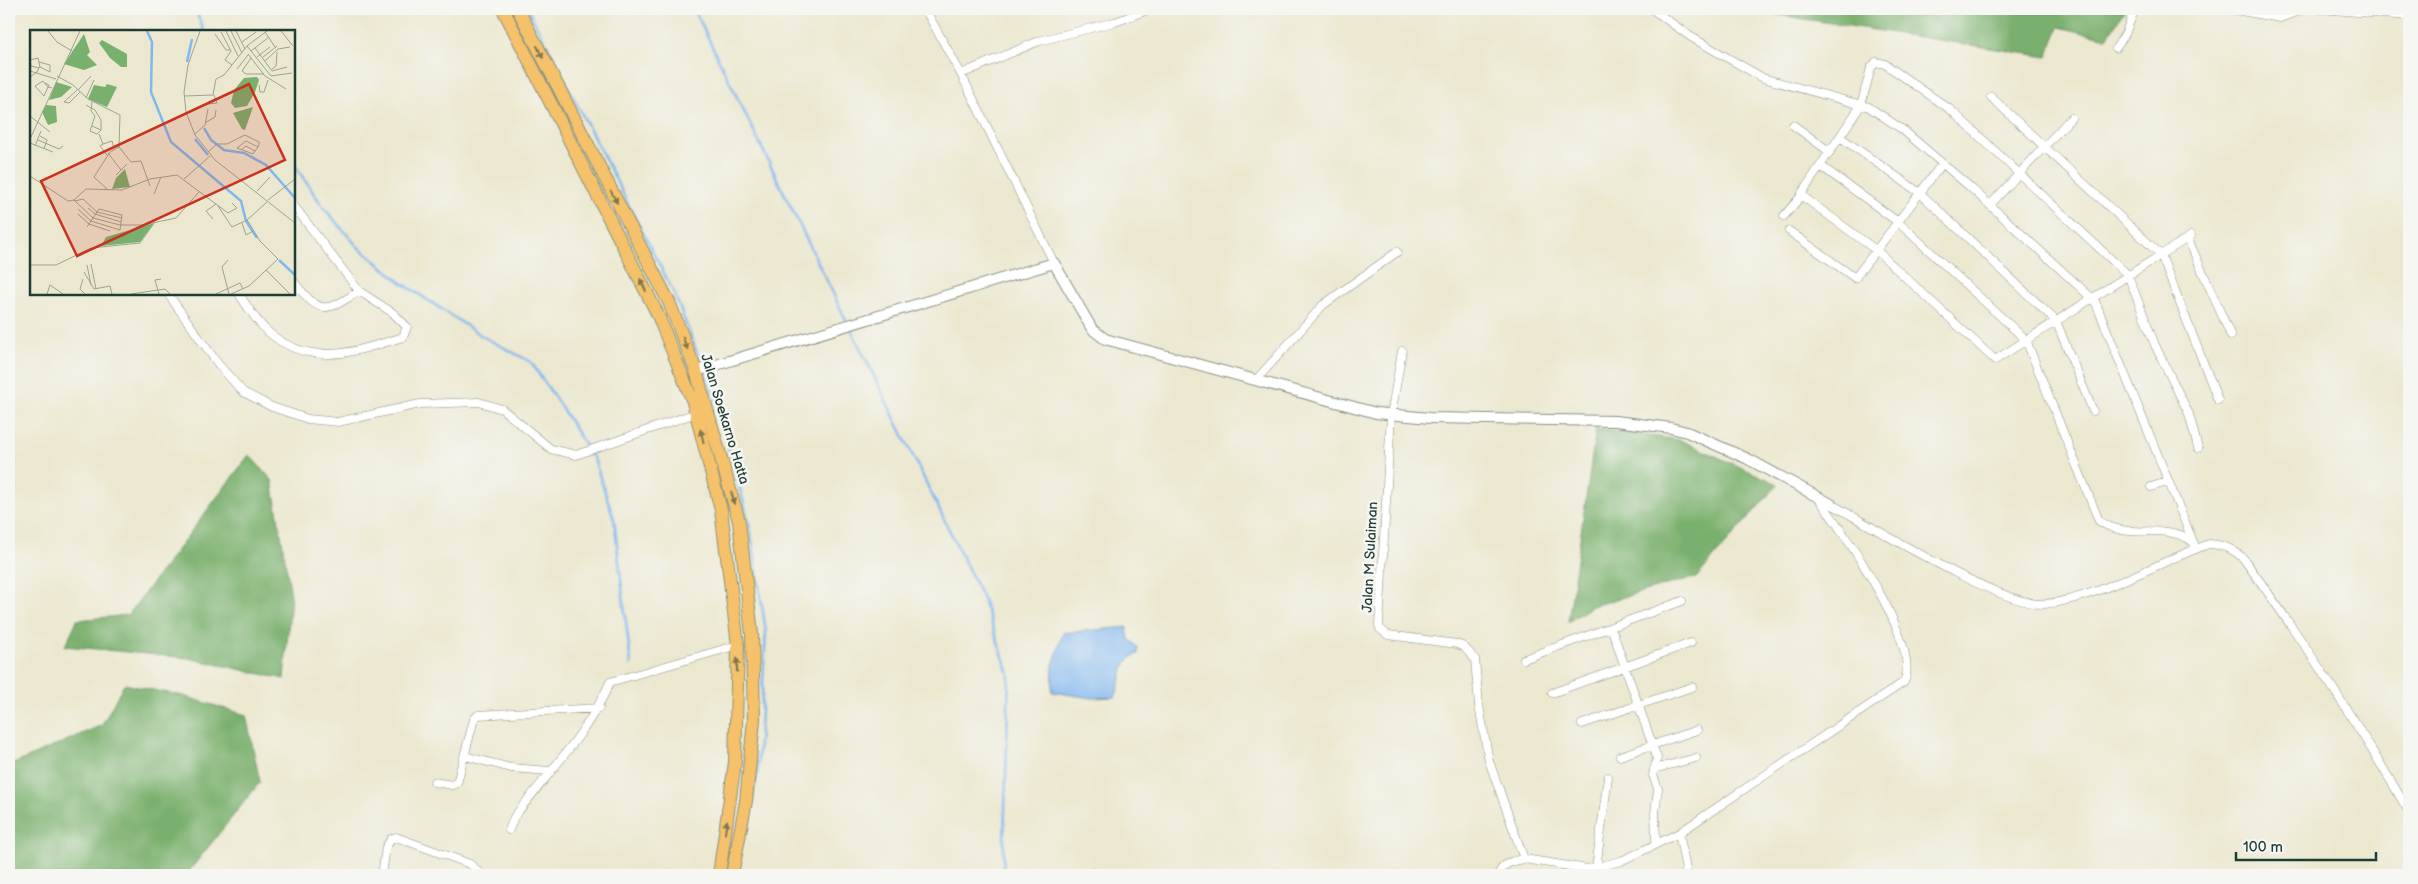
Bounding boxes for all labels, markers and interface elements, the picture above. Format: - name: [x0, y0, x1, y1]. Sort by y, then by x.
- inset map: [30, 30, 295, 295]
- one-way arrow: [536, 45, 544, 60]
- one-way arrow: [610, 190, 618, 204]
- one-way arrow: [639, 278, 647, 292]
- one-way arrow: [681, 336, 689, 351]
- street label: Jalan Soekarno Hatta: [697, 352, 753, 486]
- one-way arrow: [698, 429, 706, 444]
- one-way arrow: [729, 491, 737, 506]
- street label: Jalan M Sulaiman: [1359, 501, 1381, 613]
- one-way arrow: [733, 657, 741, 673]
- one-way arrow: [722, 819, 730, 835]
- scale bar: [2236, 829, 2376, 861]
- text: 100 m: [2243, 838, 2283, 857]

